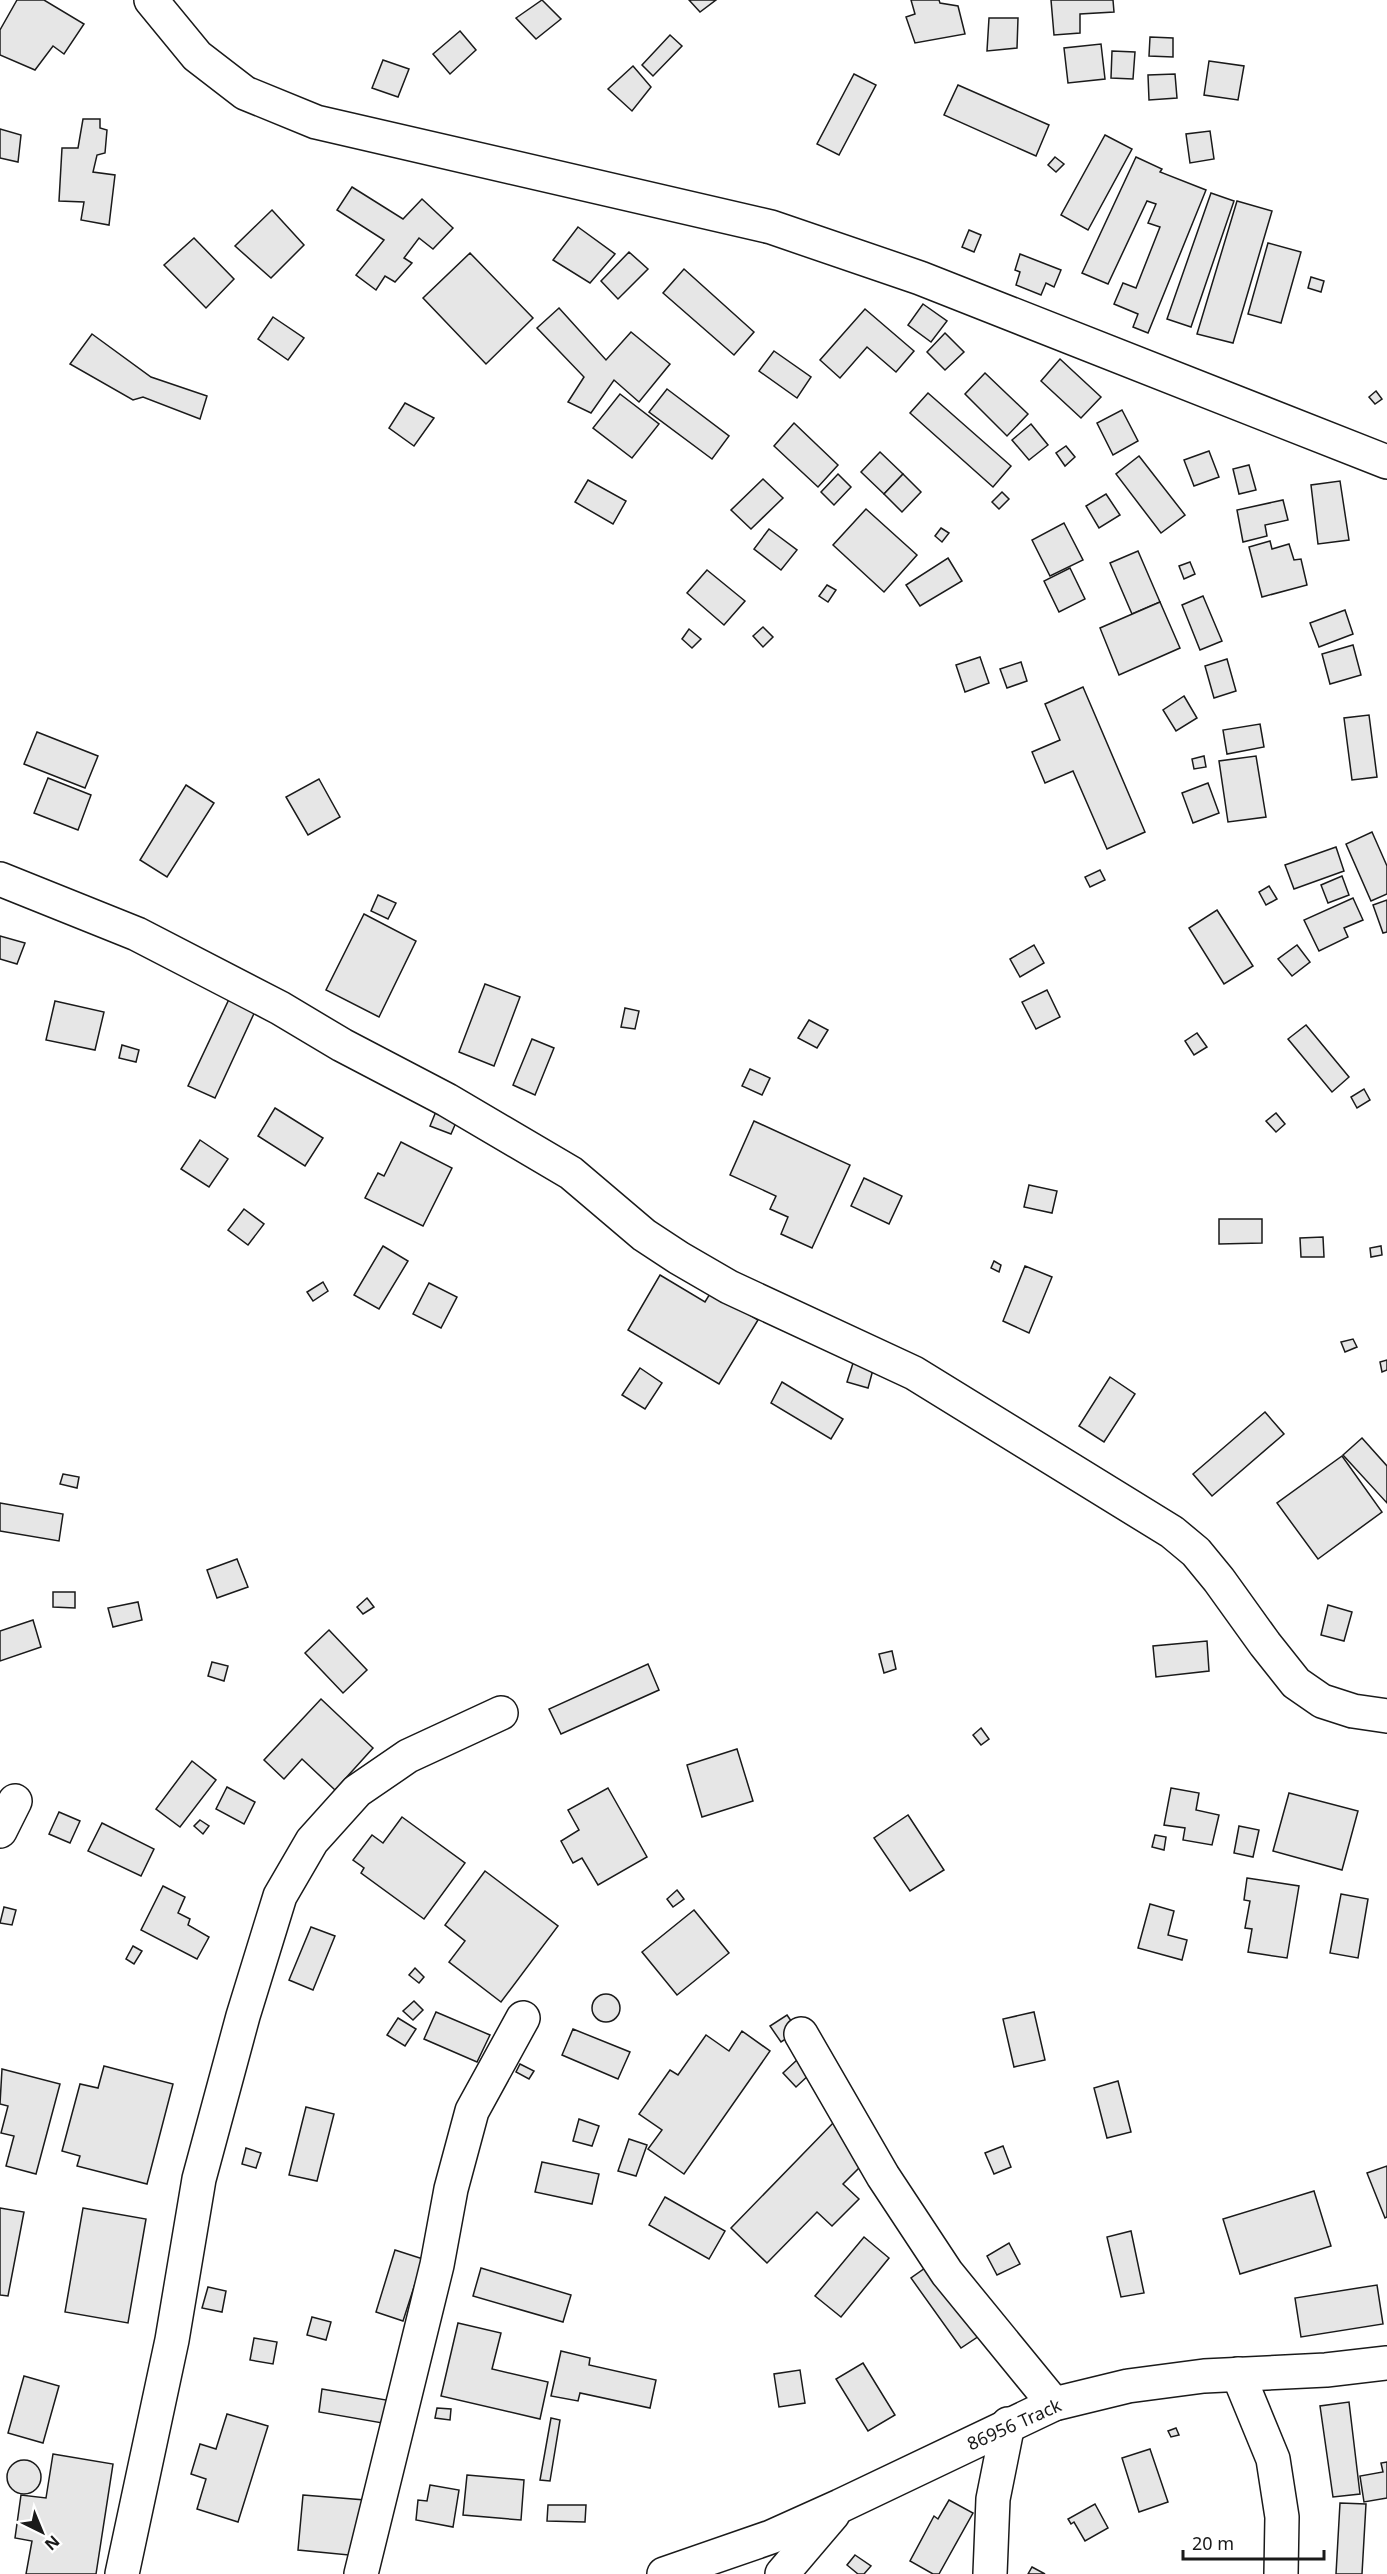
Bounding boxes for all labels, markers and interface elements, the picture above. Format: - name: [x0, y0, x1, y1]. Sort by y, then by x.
- street label: 86956 Track: [963, 2392, 1065, 2455]
- north arrow: [12, 2502, 72, 2562]
- scale bar: [1183, 2523, 1324, 2561]
- text: N: [40, 2530, 64, 2555]
- text: 20 m: [1192, 2531, 1234, 2555]

